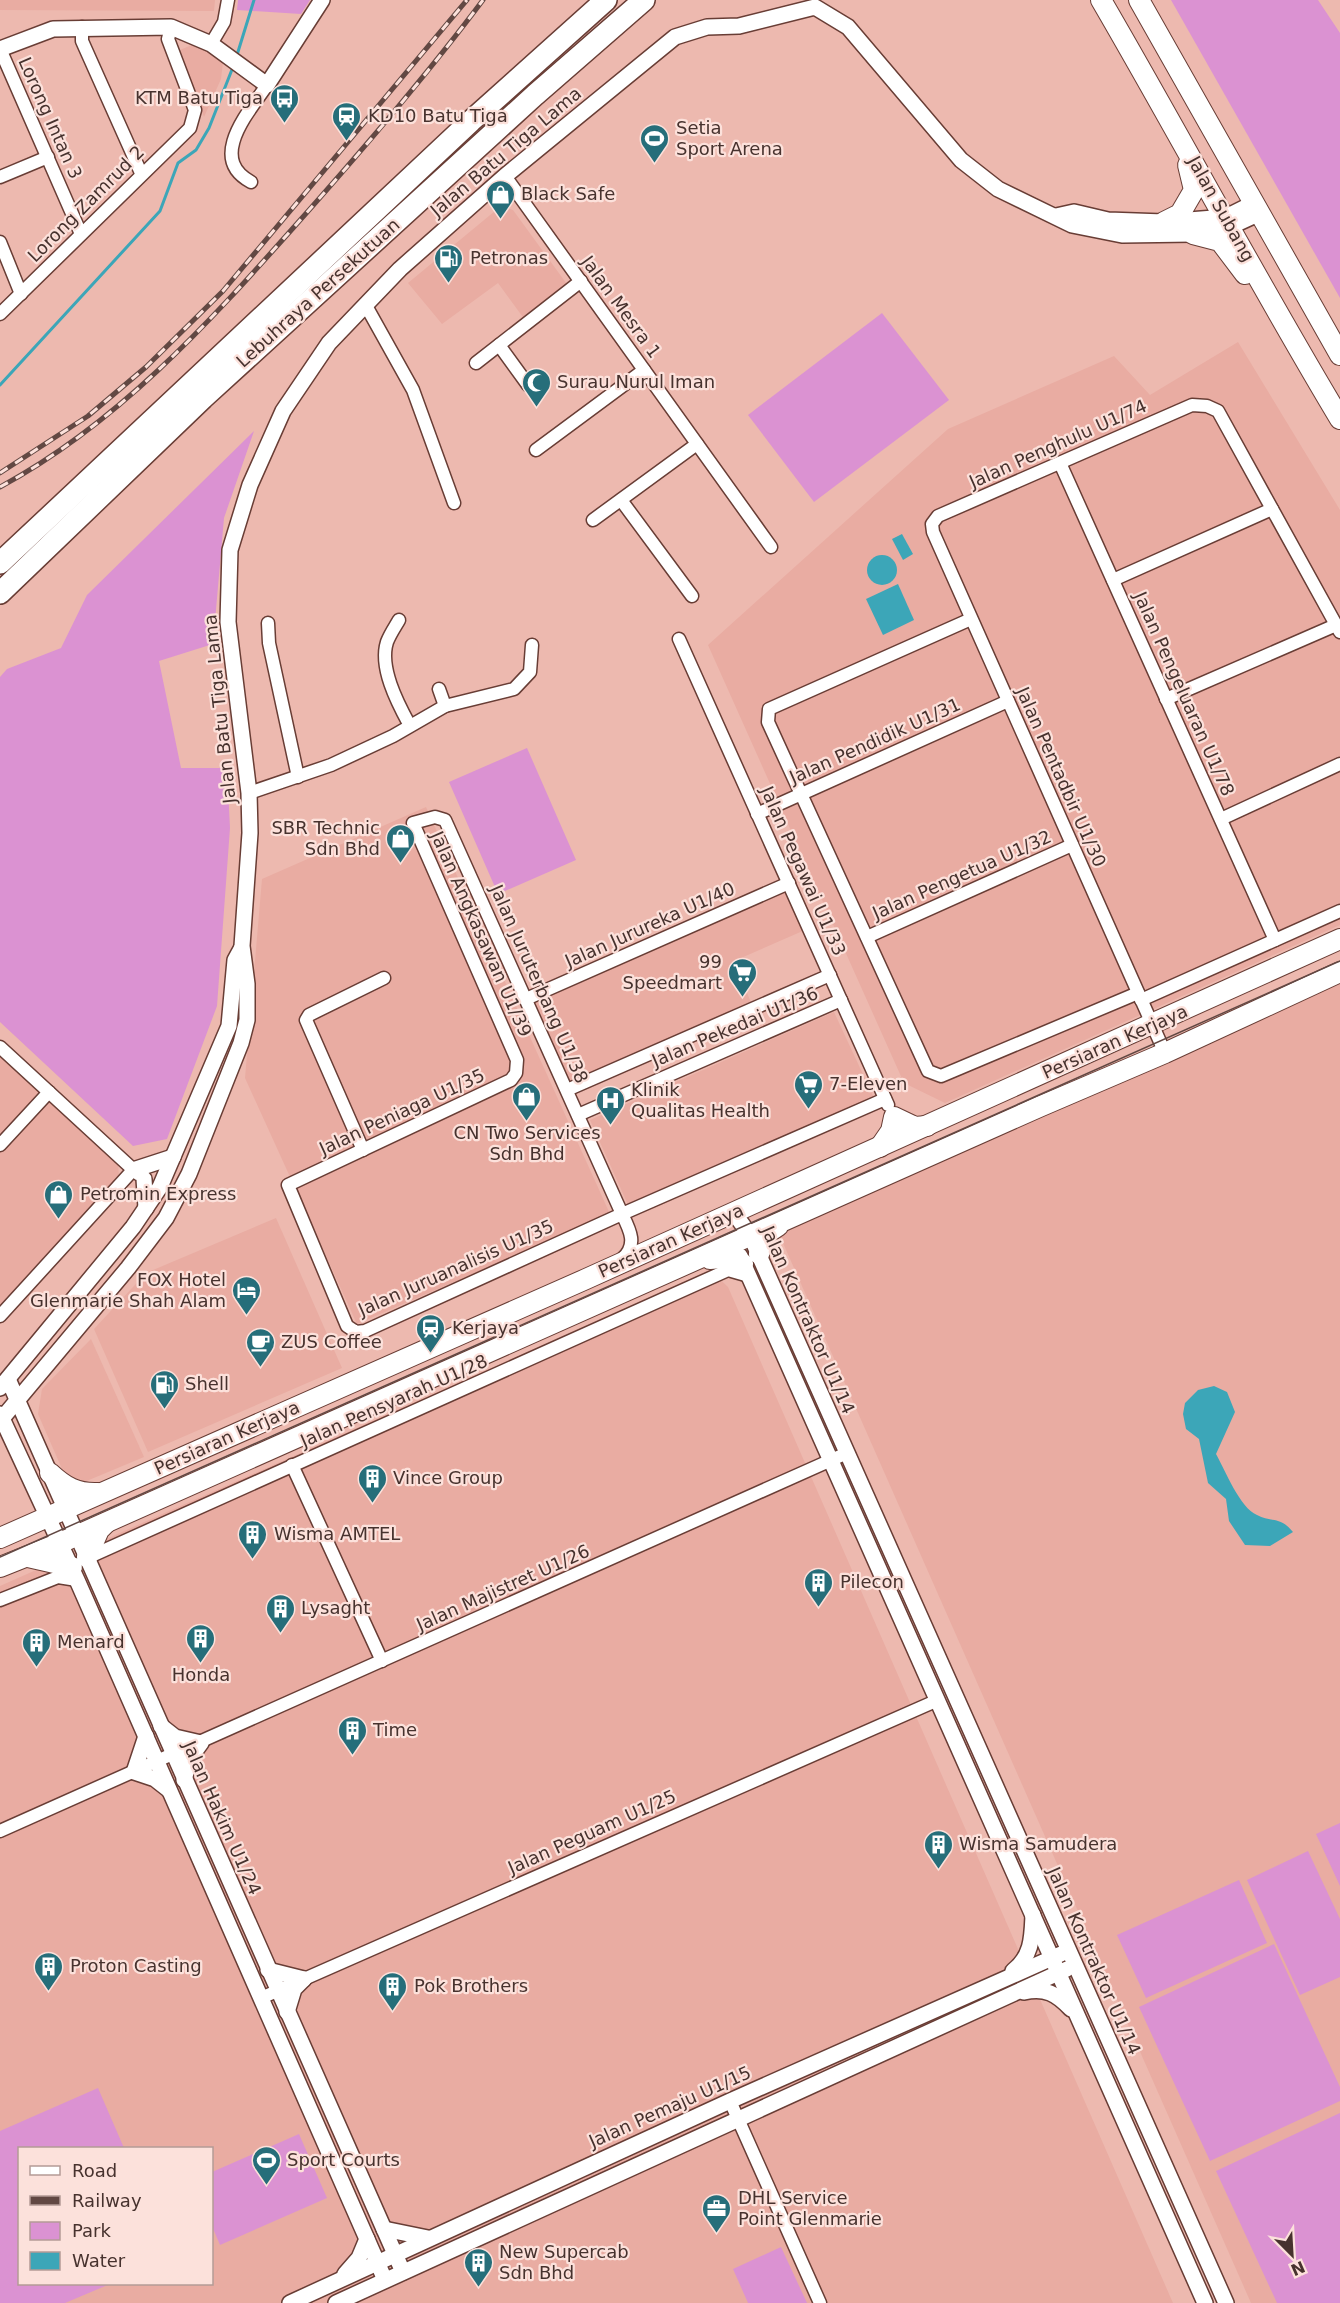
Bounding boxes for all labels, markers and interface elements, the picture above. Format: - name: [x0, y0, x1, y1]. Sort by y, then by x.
- street label: Lorong Intan 3: [14, 54, 87, 182]
- bus stop icon: KTM Batu Tiga: [268, 82, 300, 124]
- street label: Jalan Batu Tiga Lama: [425, 82, 585, 221]
- place label: KTM Batu Tiga: [135, 87, 263, 108]
- station icon: KD10 Batu Tiga: [331, 100, 363, 142]
- place label: KD10 Batu Tiga: [368, 105, 508, 126]
- place label: Setia Sport Arena: [676, 117, 783, 159]
- sports icon: Setia Sport Arena: [639, 122, 671, 164]
- street label: Lorong Zamrud 2: [23, 141, 148, 266]
- street label: Jalan Subang: [1183, 151, 1259, 265]
- shop icon: Black Safe: [484, 178, 516, 220]
- place label: Black Safe: [521, 183, 615, 204]
- street label: Lebuhraya Persekutuan: [232, 214, 404, 371]
- fuel station icon: Petronas: [433, 242, 465, 284]
- place label: Petronas: [470, 247, 548, 268]
- street label: Jalan Mesra 1: [577, 251, 665, 362]
- mosque icon: Surau Nurul Iman: [520, 366, 552, 408]
- place label: Surau Nurul Iman: [557, 371, 715, 392]
- street label: Jalan Penghulu U1/74: [965, 395, 1150, 493]
- street label: Jalan Pengeluaran U1/78: [1129, 588, 1239, 799]
- street label: Jalan Batu Tiga Lama: [199, 613, 240, 806]
- street label: Jalan Pentadbir U1/30: [1012, 683, 1111, 870]
- street label: Jalan Pendidik U1/31: [785, 693, 963, 788]
- street label: Jalan Pegawai U1/33: [756, 782, 850, 959]
- place label: SBR Technic Sdn Bhd: [271, 817, 380, 859]
- shop icon: SBR Technic Sdn Bhd: [385, 822, 417, 864]
- street label: Jalan Pengetua U1/32: [868, 826, 1054, 924]
- street label: Jalan Angkasawan U1/39: [426, 827, 536, 1040]
- street label: Jalan Jurureka U1/40: [561, 878, 738, 972]
- street label: Jalan Juruterbang U1/38: [486, 880, 593, 1086]
- place label: 99 Speedmart: [623, 951, 722, 993]
- supermarket icon: 99 Speedmart: [727, 956, 759, 998]
- street label: Jalan Pekedai U1/36: [648, 982, 821, 1071]
- street label: Persiaran Kerjaya: [1039, 1000, 1191, 1083]
- street label: Jalan Peniaga U1/35: [315, 1064, 488, 1160]
- supermarket icon: 7-Eleven: [792, 1068, 824, 1110]
- place label: 7-Eleven: [829, 1073, 908, 1094]
- place label: Klinik Qualitas Health: [631, 1079, 770, 1121]
- shop icon: CN Two Services Sdn Bhd: [511, 1080, 543, 1122]
- hospital icon: Klinik Qualitas Health: [594, 1084, 626, 1126]
- place label: CN Two Services Sdn Bhd: [453, 1122, 601, 1164]
- shop icon: Petromin Express: [43, 1178, 75, 1220]
- place label: Petromin Express: [80, 1183, 236, 1204]
- street label: Persiaran Kerjaya: [595, 1199, 747, 1282]
- street label: Jalan Juruanalisis U1/35: [354, 1215, 557, 1321]
- street label: Jalan Kontraktor U1/14: [757, 1222, 859, 1417]
- place label: FOX Hotel Glenmarie Shah Alam: [30, 1269, 226, 1311]
- hotel icon: FOX Hotel Glenmarie Shah Alam: [231, 1274, 263, 1316]
- station icon: Kerjaya: [415, 1312, 447, 1354]
- place label: Kerjaya: [452, 1317, 519, 1338]
- cafe icon: ZUS Coffee: [244, 1326, 276, 1368]
- place label: ZUS Coffee: [281, 1331, 382, 1352]
- street label: Jalan Pensyarah U1/28: [296, 1350, 491, 1452]
- fuel station icon: Shell: [148, 1368, 180, 1410]
- place label: Shell: [185, 1373, 229, 1394]
- street label: Persiaran Kerjaya: [151, 1396, 303, 1479]
- building icon: Vince Group: [356, 1462, 388, 1504]
- place label: Vince Group: [393, 1467, 503, 1488]
- building icon: Wisma AMTEL: [237, 1518, 269, 1560]
- place label: Wisma AMTEL: [274, 1523, 400, 1544]
- street label: Jalan Majistret U1/26: [412, 1540, 592, 1636]
- building icon: Pilecon: [803, 1566, 835, 1608]
- place label: Pilecon: [840, 1571, 904, 1592]
- building icon: Lysaght: [264, 1592, 296, 1634]
- place label: Lysaght: [301, 1597, 370, 1618]
- building icon: Honda: [185, 1622, 217, 1664]
- building icon: Menard: [20, 1626, 52, 1668]
- place label: Menard: [57, 1631, 125, 1652]
- place label: Honda: [172, 1664, 230, 1685]
- building icon: Time: [336, 1714, 368, 1756]
- place label: Time: [372, 1719, 417, 1740]
- street label: Jalan Hakim U1/24: [179, 1737, 266, 1898]
- street label: Jalan Peguam U1/25: [504, 1785, 679, 1878]
- building icon: Wisma Samudera: [922, 1828, 954, 1870]
- place label: Wisma Samudera: [959, 1833, 1117, 1854]
- street label: Jalan Kontraktor U1/14: [1043, 1863, 1145, 2058]
- building icon: Proton Casting: [33, 1950, 65, 1992]
- place label: Proton Casting: [70, 1955, 202, 1976]
- building icon: Pok Brothers: [377, 1970, 409, 2012]
- place label: Pok Brothers: [414, 1975, 528, 1996]
- street label: Jalan Pemaju U1/15: [585, 2061, 754, 2152]
- sports icon: Sport Courts: [250, 2144, 282, 2186]
- legend: [18, 2147, 213, 2285]
- place label: Sport Courts: [287, 2149, 400, 2170]
- text: Road: [72, 2160, 117, 2181]
- place label: DHL Service Point Glenmarie: [738, 2187, 882, 2229]
- text: Railway: [72, 2190, 142, 2211]
- office icon: DHL Service Point Glenmarie: [701, 2192, 733, 2234]
- text: Park: [72, 2220, 111, 2241]
- north arrow: [1262, 2225, 1322, 2285]
- place label: New Supercab Sdn Bhd: [499, 2241, 629, 2283]
- building icon: New Supercab Sdn Bhd: [462, 2246, 494, 2288]
- text: Water: [72, 2250, 126, 2271]
- text: N: [1288, 2257, 1308, 2280]

